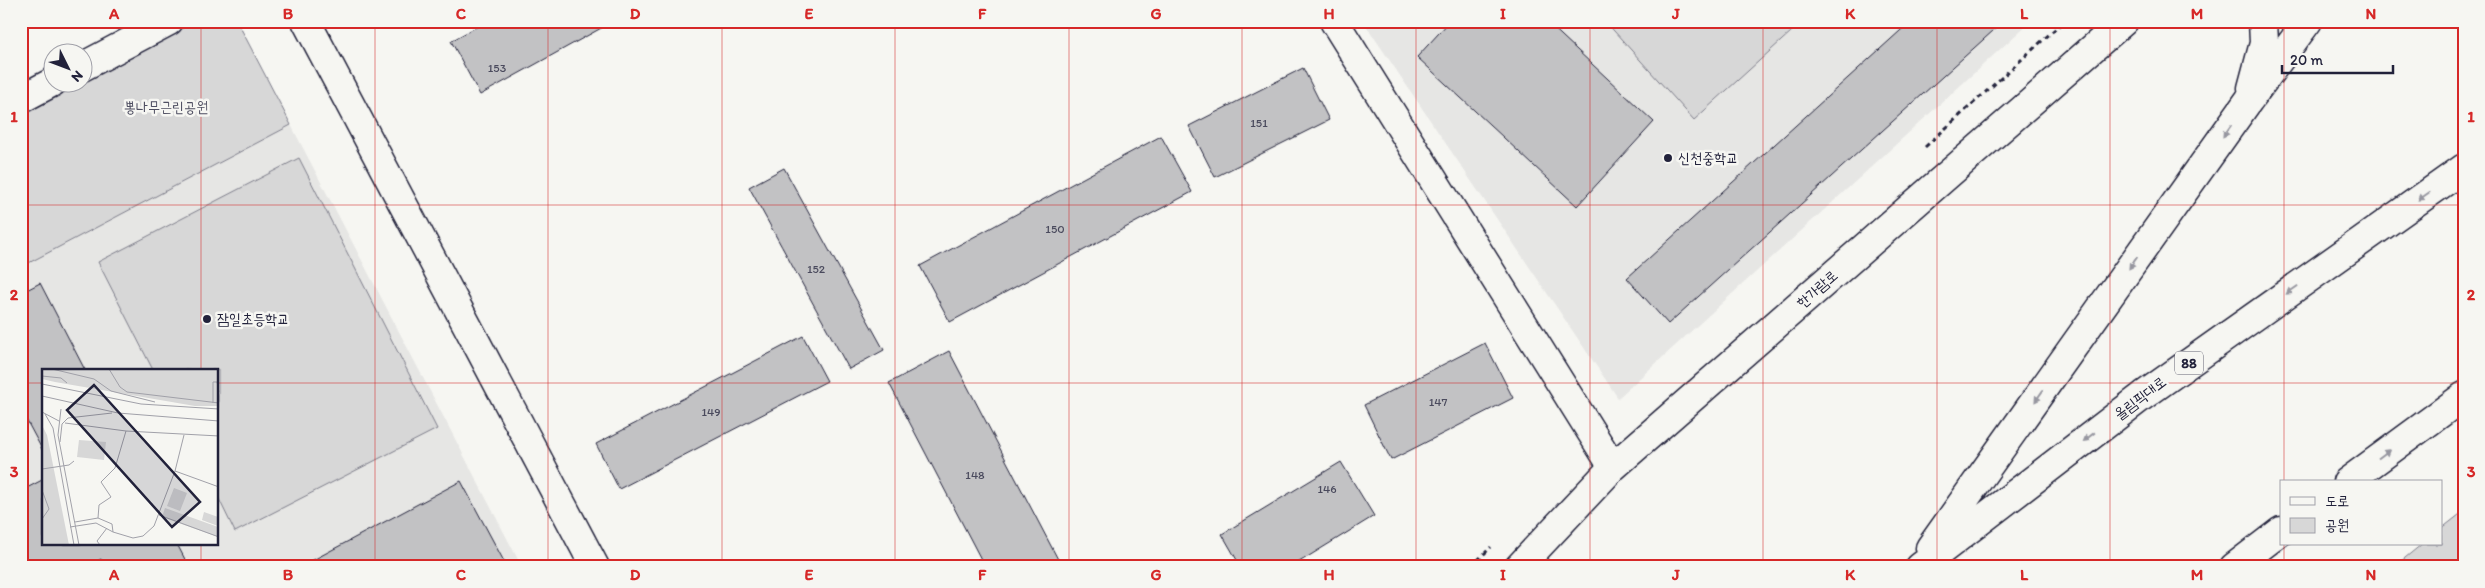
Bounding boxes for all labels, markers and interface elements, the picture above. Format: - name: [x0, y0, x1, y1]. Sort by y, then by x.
- text: A: [108, 4, 120, 23]
- text: B: [283, 4, 294, 23]
- text: C: [456, 4, 467, 23]
- text: D: [630, 4, 641, 23]
- text: E: [805, 4, 814, 23]
- text: F: [978, 4, 987, 23]
- text: G: [1150, 4, 1162, 23]
- text: H: [1323, 4, 1335, 23]
- text: I: [1500, 4, 1506, 23]
- text: J: [1671, 4, 1680, 23]
- text: K: [1845, 4, 1856, 23]
- text: L: [2020, 4, 2029, 23]
- text: M: [2191, 4, 2203, 23]
- text: N: [2366, 4, 2376, 23]
- north arrow: [42, 42, 92, 92]
- scale bar: [2282, 42, 2394, 74]
- text: 20 m: [2290, 51, 2324, 69]
- house number: 153: [488, 61, 507, 75]
- text: N: [68, 67, 87, 86]
- park label: 뽕나무근린공원: [124, 98, 208, 116]
- text: 1: [10, 107, 18, 126]
- text: 1: [2467, 107, 2475, 126]
- house number: 151: [1250, 116, 1268, 130]
- one-way arrow: [2222, 124, 2232, 138]
- place label: 신천중학교: [1678, 149, 1738, 167]
- marker: 신천중학교: [1662, 152, 1674, 164]
- one-way arrow: [2417, 191, 2431, 201]
- house number: 150: [1045, 222, 1065, 236]
- one-way arrow: [2128, 256, 2138, 270]
- house number: 152: [807, 262, 826, 276]
- street label: 한가람로: [1793, 266, 1841, 312]
- text: 2: [10, 285, 19, 304]
- one-way arrow: [2285, 285, 2298, 295]
- text: 2: [2467, 285, 2476, 304]
- place label: 잠일초등학교: [217, 310, 289, 328]
- marker: 잠일초등학교: [201, 313, 213, 325]
- road number: 88: [2175, 352, 2203, 374]
- inset map: [42, 369, 219, 546]
- street label: 올림픽대로: [2110, 373, 2170, 423]
- one-way arrow: [2034, 389, 2044, 402]
- house number: 147: [1429, 395, 1447, 409]
- house number: 149: [701, 405, 721, 419]
- one-way arrow: [2083, 431, 2096, 442]
- one-way arrow: [2377, 449, 2391, 459]
- text: 3: [10, 462, 19, 481]
- text: 3: [2467, 462, 2476, 481]
- house number: 148: [965, 468, 985, 482]
- legend: [2280, 480, 2442, 546]
- house number: 146: [1317, 482, 1337, 496]
- text: 도로: [2325, 492, 2349, 510]
- text: 공원: [2325, 516, 2349, 534]
- text: A: [108, 565, 120, 584]
- text: B: [283, 565, 294, 584]
- text: C: [456, 565, 467, 584]
- text: D: [630, 565, 641, 584]
- text: E: [805, 565, 814, 584]
- text: F: [978, 565, 987, 584]
- text: G: [1150, 565, 1162, 584]
- text: H: [1323, 565, 1335, 584]
- text: I: [1500, 565, 1506, 584]
- text: J: [1671, 565, 1680, 584]
- text: K: [1845, 565, 1856, 584]
- text: L: [2020, 565, 2029, 584]
- text: M: [2191, 565, 2203, 584]
- text: N: [2366, 565, 2376, 584]

